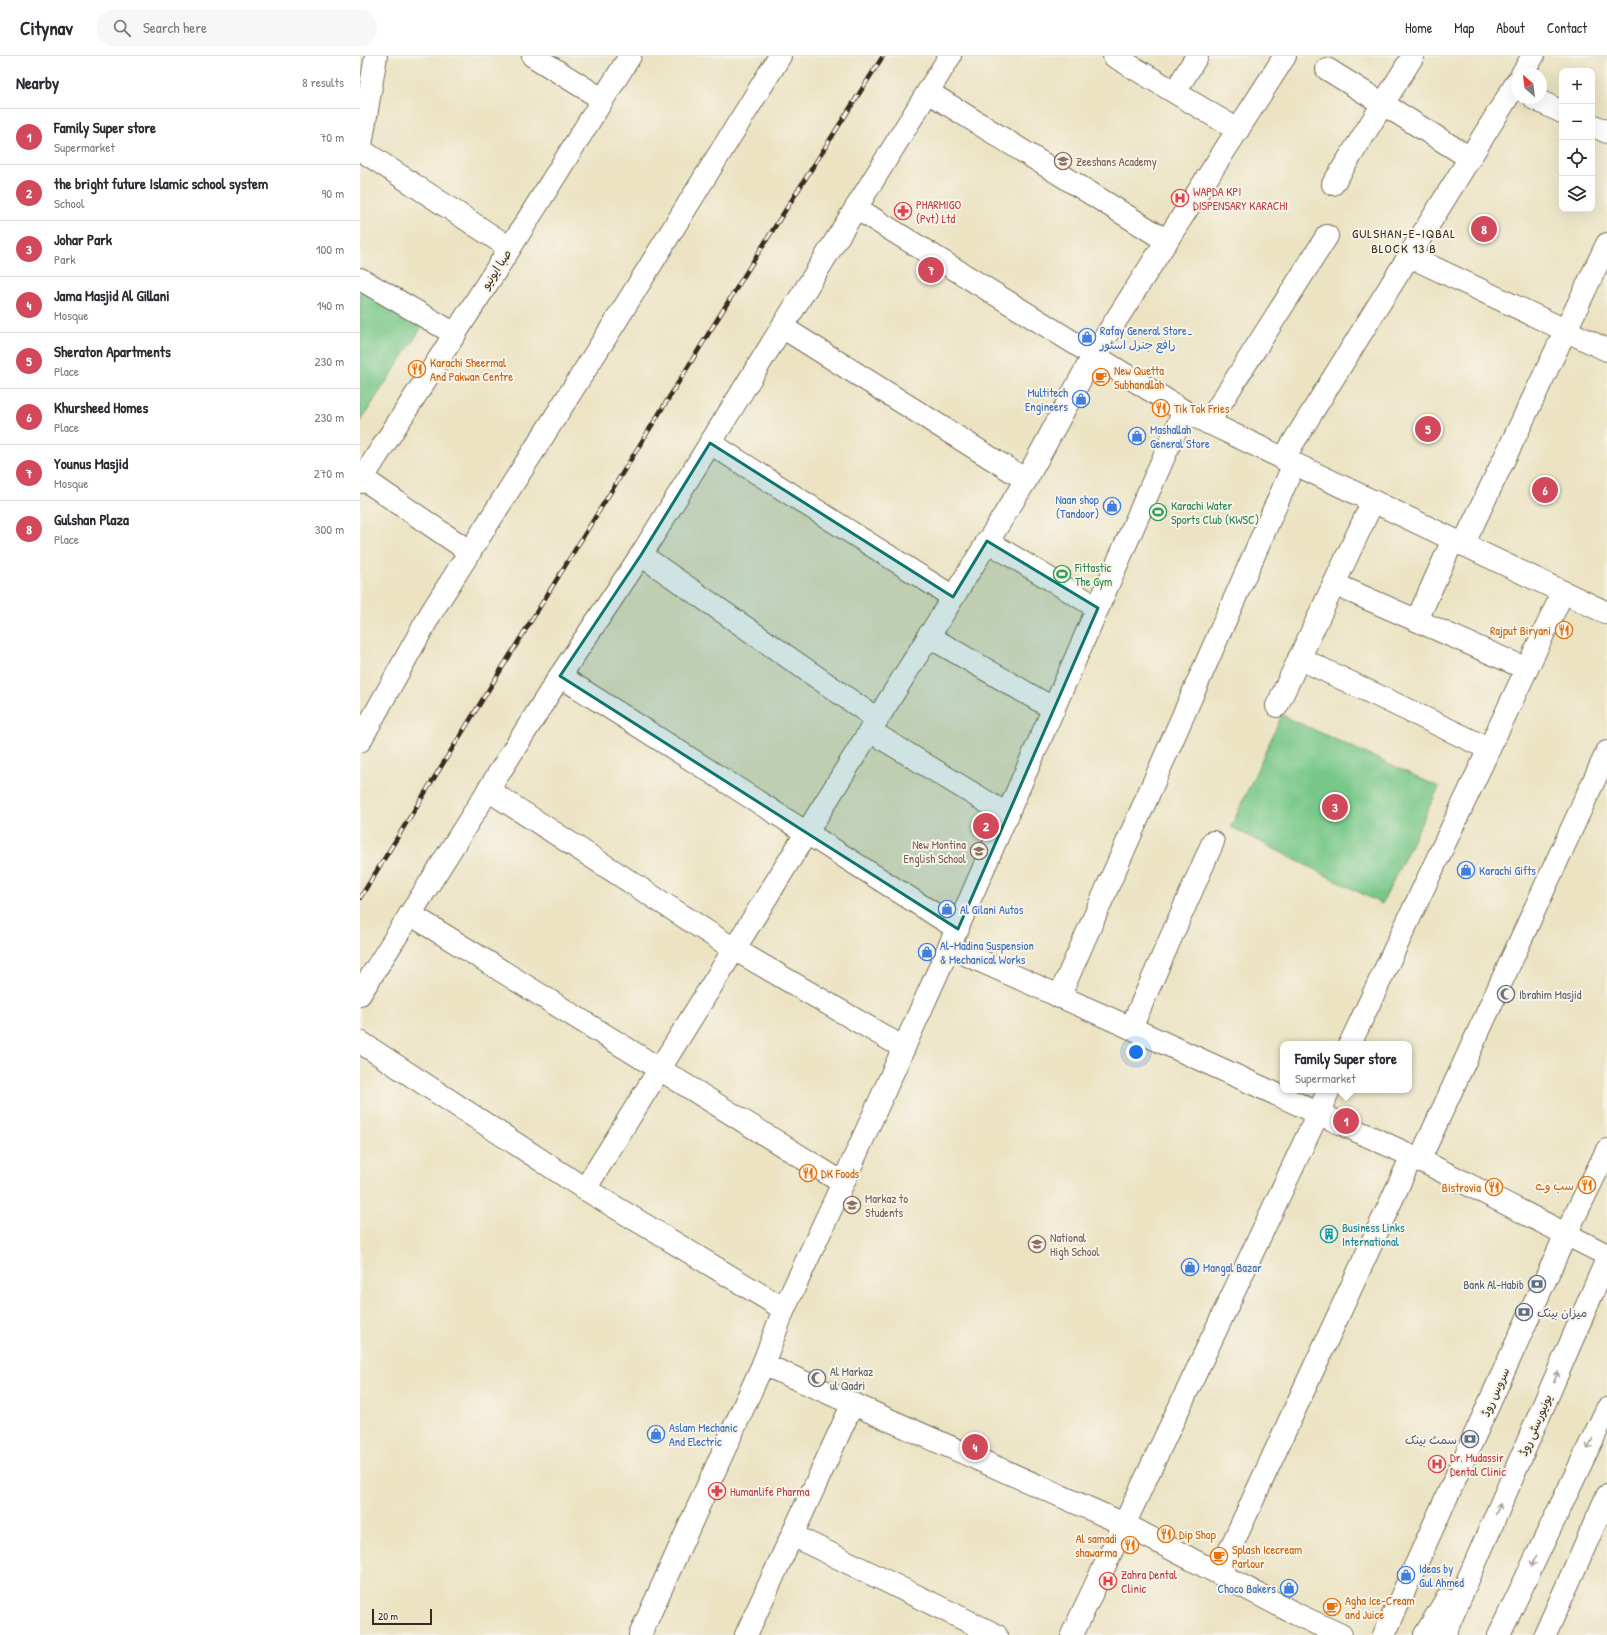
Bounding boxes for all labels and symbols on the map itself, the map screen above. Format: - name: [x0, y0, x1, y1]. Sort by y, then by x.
- north arrow: [1511, 68, 1547, 104]
- school or university icon: Zeeshans Academy: [1053, 151, 1073, 171]
- place label: Zeeshans Academy: [1076, 153, 1157, 170]
- place label: WAPDA KPI DISPENSARY KARACHI: [1193, 183, 1288, 214]
- hospital icon: WAPDA KPI DISPENSARY KARACHI: [1170, 188, 1190, 208]
- place label: PHARMIGO (Pvt) Ltd: [916, 196, 961, 227]
- pharmacy icon: PHARMIGO (Pvt) Ltd: [893, 201, 913, 221]
- pin: 8: [1471, 214, 1497, 244]
- district label: GULSHAN-E-IQBAL BLOCK 13 B: [1352, 224, 1456, 257]
- street label: صبا ایونیو: [476, 246, 515, 293]
- pin: 7: [918, 255, 944, 285]
- place label: Rafay General Store۔ رافع جنرل اسٹور: [1099, 322, 1193, 354]
- shop icon: Rafay General Store۔ رافع جنرل اسٹور: [1077, 327, 1097, 347]
- place label: Karachi Sheermal And Pakwan Centre: [430, 354, 513, 385]
- restaurant icon: Karachi Sheermal And Pakwan Centre: [407, 359, 427, 379]
- place label: New Quetta Subhanallah: [1114, 362, 1164, 393]
- cafe icon: New Quetta Subhanallah: [1091, 367, 1111, 387]
- place label: Multitech Engineers: [1025, 384, 1068, 415]
- shop icon: Multitech Engineers: [1071, 389, 1091, 409]
- restaurant icon: Tik Tok Fries: [1151, 398, 1171, 418]
- place label: Tik Tok Fries: [1174, 400, 1230, 417]
- pin: 5: [1415, 414, 1441, 444]
- place label: Mashallah General Store: [1150, 421, 1210, 452]
- shop icon: Mashallah General Store: [1127, 426, 1147, 446]
- pin: 6: [1532, 475, 1558, 505]
- place label: Naan shop (Tandoor): [1055, 491, 1099, 522]
- shop icon: Naan shop (Tandoor): [1102, 496, 1122, 516]
- place label: Karachi Water Sports Club (KWSC): [1171, 497, 1259, 528]
- sports icon: Karachi Water Sports Club (KWSC): [1148, 502, 1168, 522]
- place label: Fittastic The Gym: [1074, 559, 1112, 590]
- sports icon: Fittastic The Gym: [1052, 564, 1072, 584]
- restaurant icon: Rajput Biryani: [1554, 620, 1574, 640]
- place label: Rajput Biryani: [1490, 622, 1551, 639]
- pin: 3: [1322, 792, 1348, 822]
- pin: 2: [973, 811, 999, 841]
- place label: New Montina English School: [904, 836, 967, 867]
- school or university icon: New Montina English School: [969, 841, 989, 861]
- shop icon: Karachi Gifts: [1456, 860, 1476, 880]
- place label: Karachi Gifts: [1479, 862, 1536, 879]
- shop icon: Al Gilani Autos: [937, 899, 957, 919]
- place label: Al Gilani Autos: [960, 901, 1024, 918]
- place label: Al-Madina Suspension & Mechanical Works: [940, 937, 1034, 968]
- shop icon: Al-Madina Suspension & Mechanical Works: [917, 942, 937, 962]
- mosque icon: Ibrahim Masjid: [1496, 984, 1516, 1004]
- place label: Ibrahim Masjid: [1519, 986, 1582, 1003]
- your location: [1126, 1042, 1146, 1062]
- pin: 1: [1333, 1106, 1359, 1136]
- restaurant icon: DK Foods: [798, 1163, 818, 1183]
- place label: DK Foods: [821, 1165, 860, 1182]
- restaurant icon: سب وے: [1577, 1175, 1597, 1195]
- restaurant icon: Bistrovia: [1484, 1177, 1504, 1197]
- place label: سب وے: [1535, 1177, 1574, 1194]
- place label: Bistrovia: [1442, 1179, 1481, 1196]
- place label: Markaz to Students: [865, 1190, 908, 1221]
- school or university icon: Markaz to Students: [842, 1195, 862, 1215]
- place label: Business Links International: [1342, 1219, 1405, 1250]
- building icon: Business Links International: [1319, 1224, 1339, 1244]
- place label: National High School: [1050, 1229, 1100, 1260]
- school or university icon: National High School: [1027, 1234, 1047, 1254]
- shop icon: Mangal Bazar: [1180, 1257, 1200, 1277]
- place label: Mangal Bazar: [1203, 1259, 1262, 1276]
- bank icon: Bank Al-Habib: [1527, 1274, 1547, 1294]
- place label: Bank Al-Habib: [1463, 1276, 1524, 1293]
- bank icon: میزان بینک: [1514, 1302, 1534, 1322]
- place label: میزان بینک: [1537, 1304, 1587, 1321]
- place label: Al Markaz ul Qadri: [830, 1363, 873, 1394]
- street label: سروس روڈ: [1477, 1365, 1513, 1419]
- mosque icon: Al Markaz ul Qadri: [807, 1368, 827, 1388]
- one-way arrow: [1552, 1372, 1560, 1384]
- street label: یونیورسٹی روڈ: [1514, 1391, 1556, 1459]
- place label: Aslam Mechanic And Electric: [669, 1419, 738, 1450]
- shop icon: Aslam Mechanic And Electric: [646, 1424, 666, 1444]
- bank icon: سمٹ بینک: [1460, 1429, 1480, 1449]
- place label: سمٹ بینک: [1405, 1431, 1457, 1448]
- pin: 4: [962, 1432, 988, 1462]
- one-way arrow: [1586, 1438, 1593, 1450]
- place label: Dr. Mudassir Dental Clinic: [1450, 1449, 1506, 1480]
- hospital icon: Dr. Mudassir Dental Clinic: [1427, 1454, 1447, 1474]
- pharmacy icon: Humanlife Pharma: [707, 1481, 727, 1501]
- place label: Humanlife Pharma: [730, 1483, 810, 1500]
- one-way arrow: [1495, 1504, 1503, 1516]
- restaurant icon: Dip Shop: [1156, 1524, 1176, 1544]
- place label: Dip Shop: [1179, 1526, 1216, 1543]
- place label: Al samadi shawarma: [1075, 1530, 1117, 1561]
- restaurant icon: Al samadi shawarma: [1120, 1535, 1140, 1555]
- place label: Splash Icecream Parlour: [1232, 1541, 1302, 1572]
- cafe icon: Splash Icecream Parlour: [1209, 1546, 1229, 1566]
- one-way arrow: [1530, 1555, 1537, 1567]
- place label: Ideas by Gul Ahmed: [1419, 1560, 1464, 1591]
- shop icon: Ideas by Gul Ahmed: [1396, 1565, 1416, 1585]
- place label: Zahra Dental Clinic: [1121, 1566, 1178, 1597]
- hospital icon: Zahra Dental Clinic: [1098, 1571, 1118, 1591]
- shop icon: Choco Bakers: [1279, 1578, 1299, 1598]
- place label: Choco Bakers: [1218, 1580, 1276, 1597]
- place label: Agha Ice-Cream and Juice: [1345, 1592, 1415, 1623]
- cafe icon: Agha Ice-Cream and Juice: [1322, 1597, 1342, 1617]
- scale bar: [372, 1607, 432, 1626]

